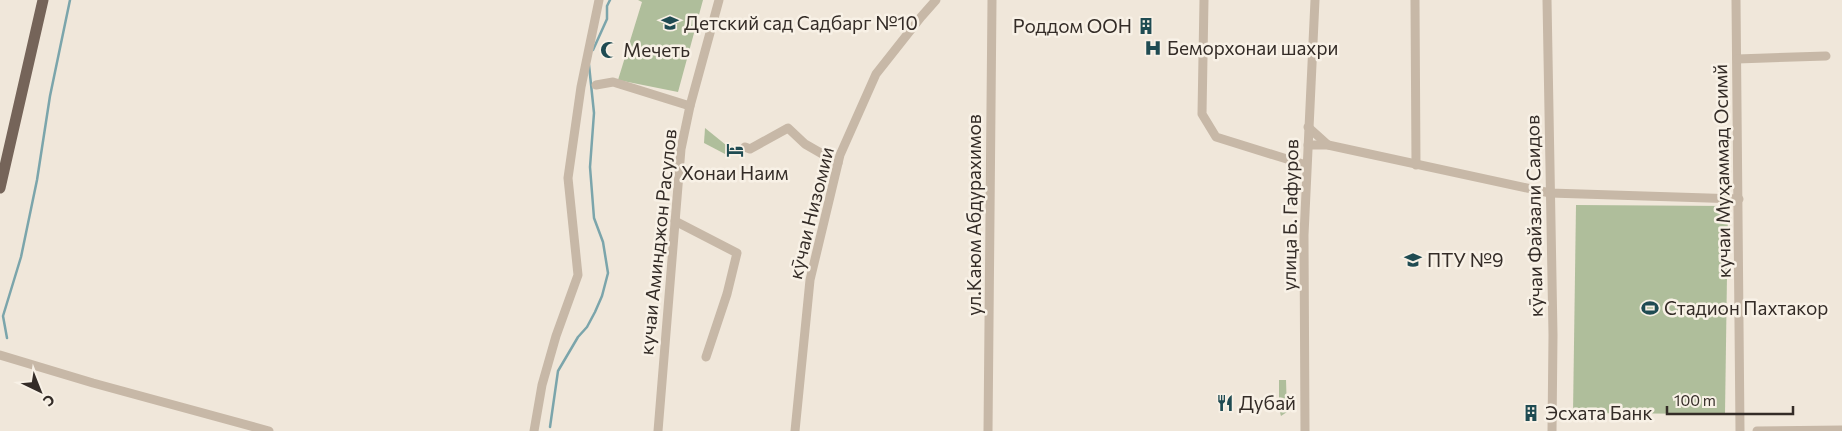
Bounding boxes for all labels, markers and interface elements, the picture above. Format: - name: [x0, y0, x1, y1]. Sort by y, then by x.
- place label: Детский сад Садбарг №10: [684, 11, 918, 34]
- school or university icon: Детский сад Садбарг №10: [660, 13, 680, 33]
- place label: Роддом ООН: [1013, 14, 1132, 37]
- building icon: Роддом ООН: [1136, 16, 1156, 36]
- place label: Беморхонаи шахри: [1167, 36, 1338, 59]
- place label: Мечеть: [623, 38, 690, 61]
- hospital icon: Беморхонаи шахри: [1143, 38, 1163, 58]
- mosque icon: Мечеть: [599, 40, 619, 60]
- street label: кучаи Муҳаммад Осимй: [1708, 64, 1735, 278]
- street label: ул.Каюм Абдурахимов: [962, 114, 985, 316]
- street label: кӯчаи Файзали Саидов: [1520, 115, 1547, 317]
- street label: кучаи Аминджон Расулов: [634, 128, 681, 356]
- street label: улица Б. Гафуров: [1277, 139, 1302, 291]
- hotel icon: Хонаи Наим: [725, 140, 745, 160]
- street label: кӯчаи Низомии: [783, 144, 838, 281]
- place label: Хонаи Наим: [681, 161, 789, 184]
- place label: ПТУ №9: [1427, 248, 1504, 271]
- school or university icon: ПТУ №9: [1403, 250, 1423, 270]
- place label: Стадион Пахтакор: [1664, 296, 1828, 319]
- sports icon: Стадион Пахтакор: [1640, 298, 1660, 318]
- north arrow: [15, 366, 65, 416]
- scale bar: [1667, 384, 1793, 416]
- text: С: [40, 391, 59, 410]
- place label: Дубай: [1239, 391, 1296, 414]
- text: 100 m: [1674, 391, 1716, 409]
- restaurant icon: Дубай: [1215, 393, 1235, 413]
- place label: Эсхата Банк: [1545, 401, 1653, 424]
- building icon: Эсхата Банк: [1521, 403, 1541, 423]

